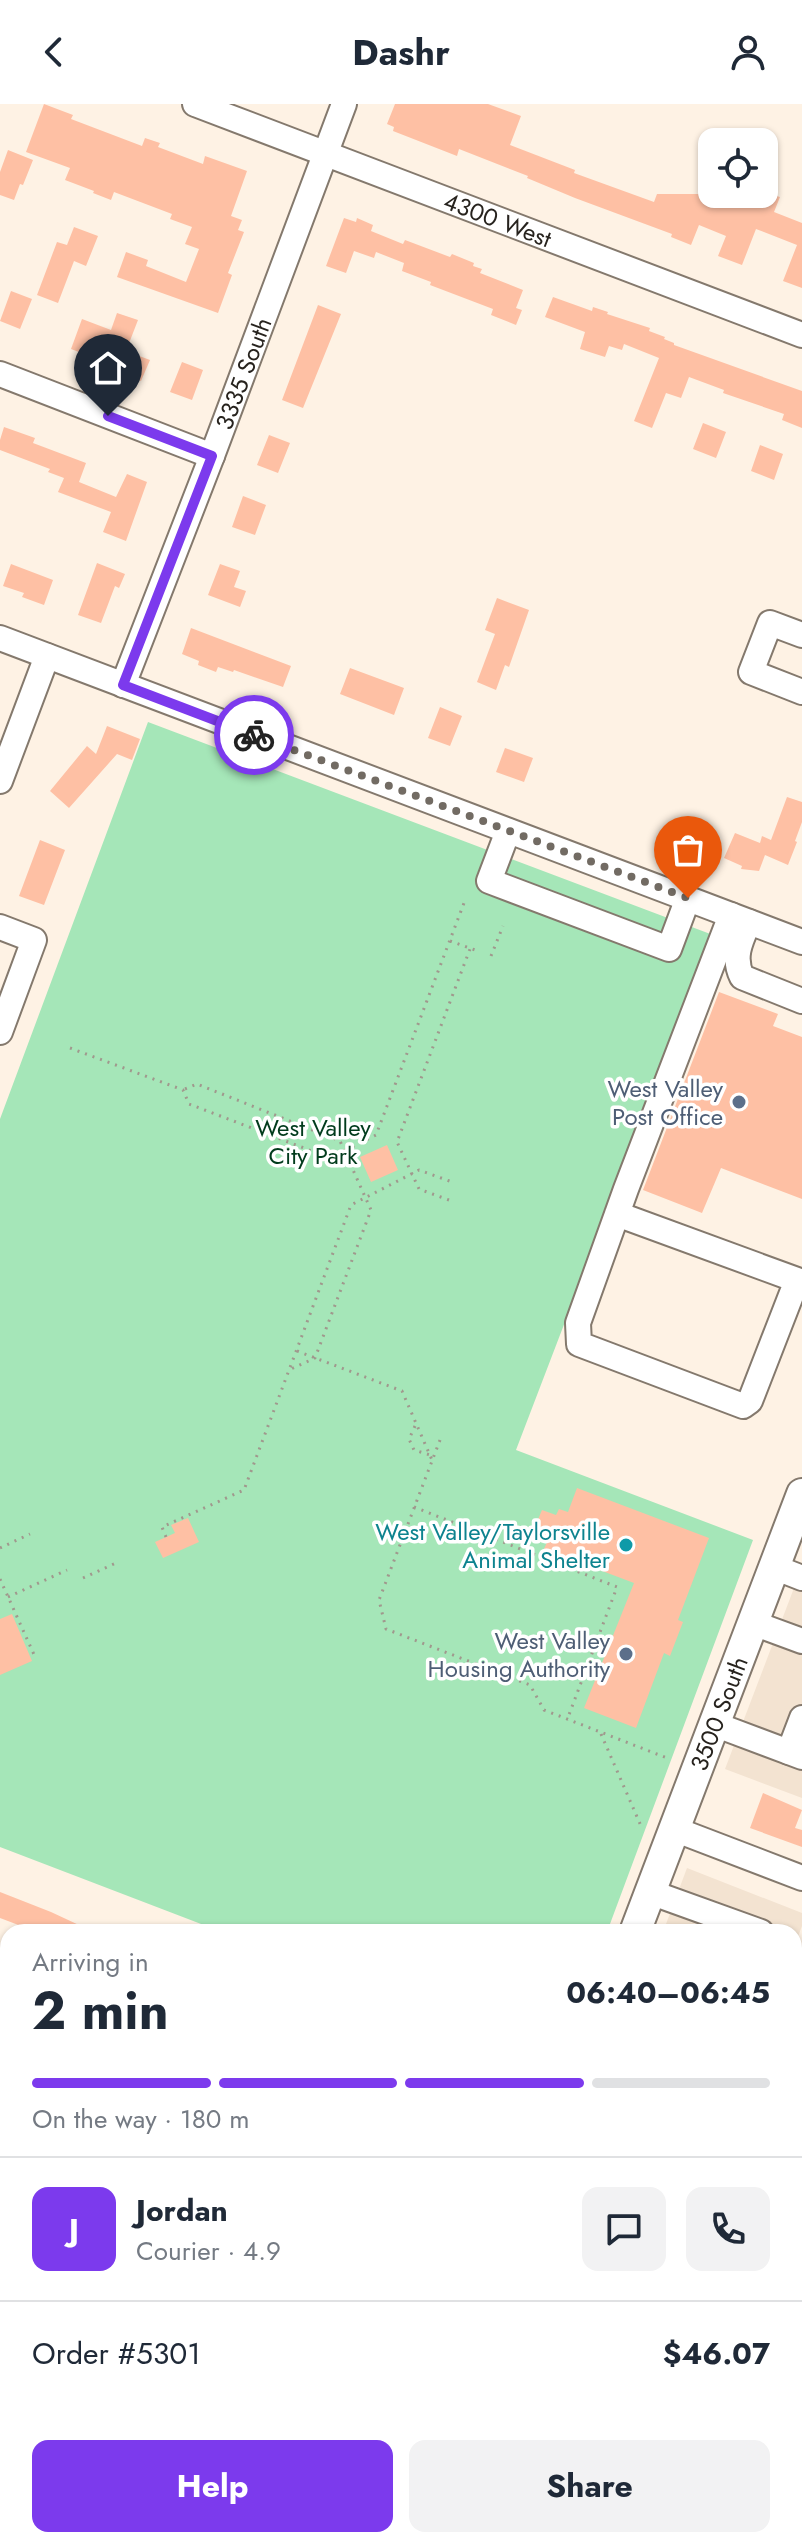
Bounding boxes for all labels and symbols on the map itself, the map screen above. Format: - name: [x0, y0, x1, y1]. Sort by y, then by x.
- street label: 4300 West: [439, 183, 557, 256]
- street label: 3335 South: [206, 312, 280, 434]
- pin: [74, 334, 142, 416]
- courier: [214, 695, 294, 775]
- pin: [654, 816, 722, 898]
- place label: West Valley Post Office: [608, 1071, 723, 1134]
- marker: West Valley Post Office: [730, 1093, 748, 1111]
- park label: West Valley City Park: [255, 1110, 371, 1173]
- place label: West Valley/Taylorsville Animal Shelter: [375, 1514, 611, 1577]
- marker: West Valley/Taylorsville Animal Shelter: [617, 1536, 635, 1554]
- place label: West Valley Housing Authority: [428, 1623, 610, 1686]
- marker: West Valley Housing Authority: [617, 1645, 635, 1663]
- street label: 3500 South: [681, 1651, 756, 1776]

